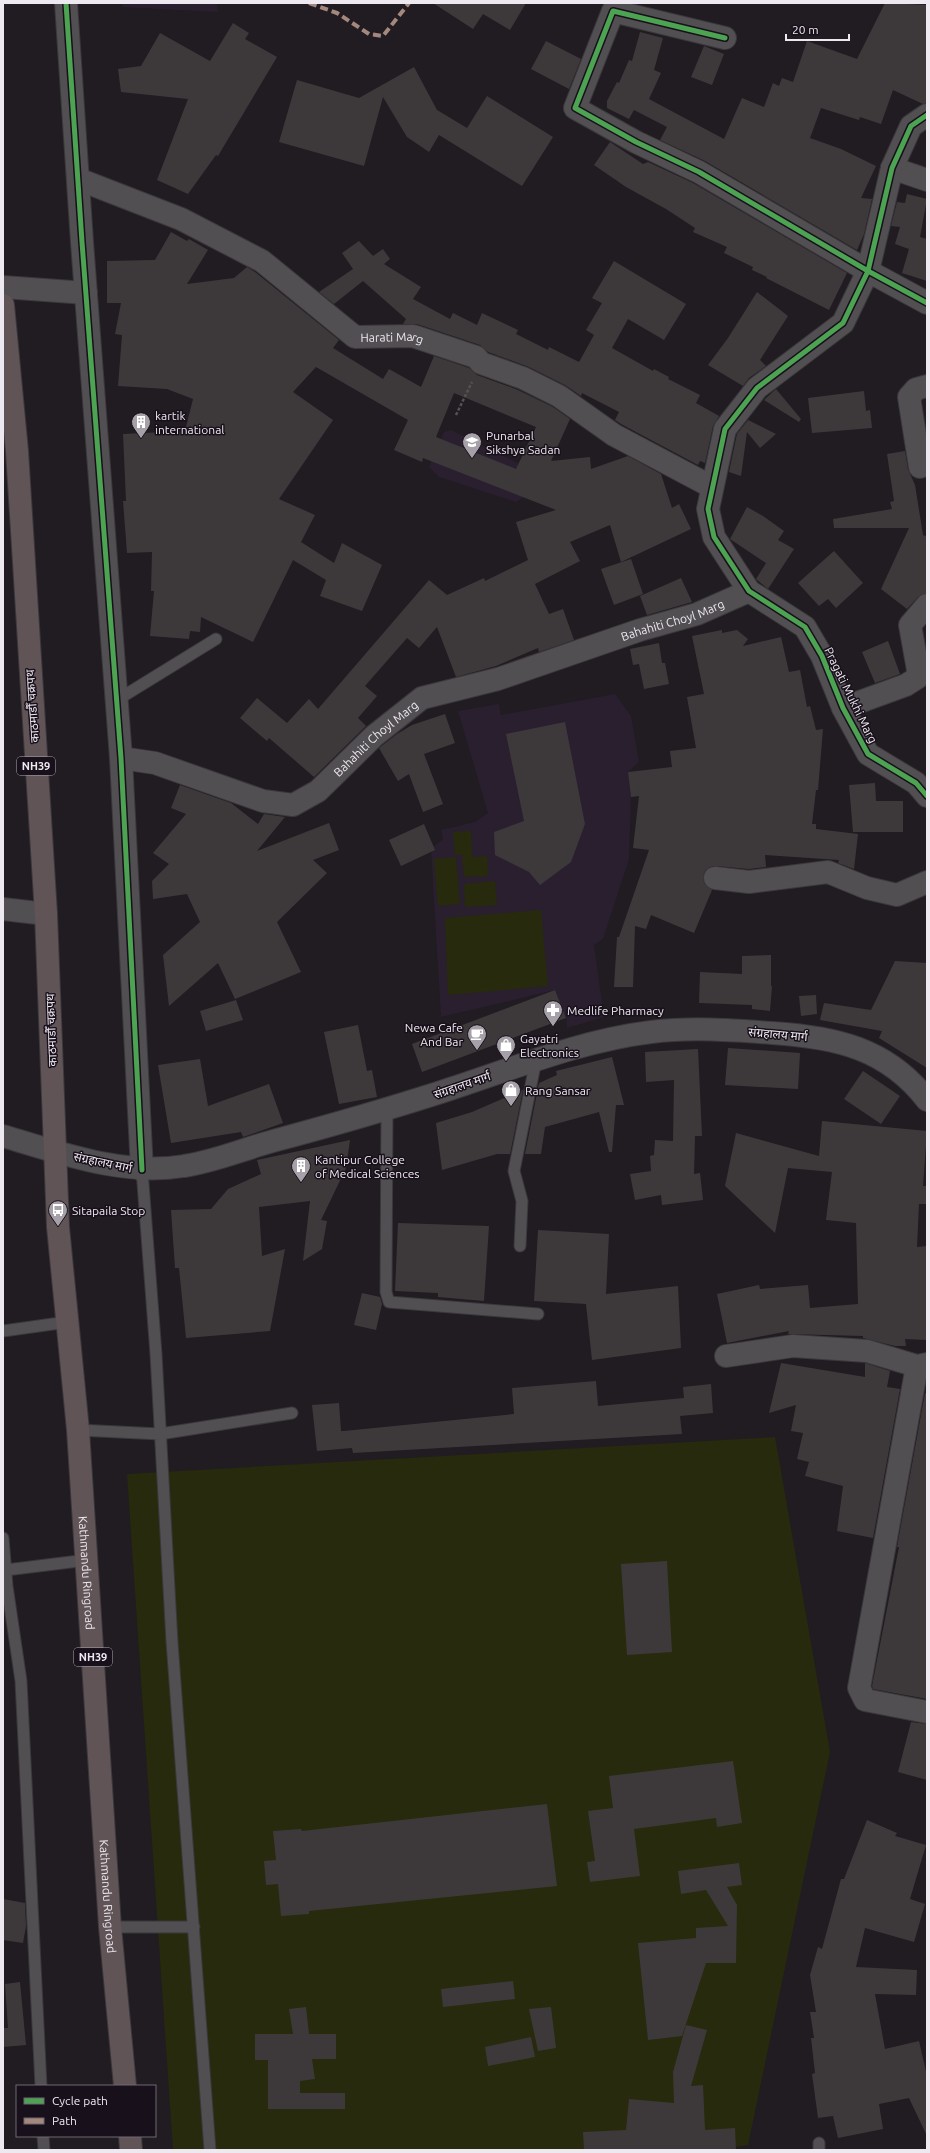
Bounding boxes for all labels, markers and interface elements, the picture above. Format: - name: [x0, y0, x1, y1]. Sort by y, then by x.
- scale bar: [786, 16, 849, 42]
- text: 20 m: [792, 23, 819, 36]
- street label: Harati Marg: [360, 330, 426, 346]
- place label: kartik international: [155, 409, 224, 436]
- building icon: kartik international: [130, 411, 152, 439]
- place label: Punarbal Sikshya Sadan: [486, 429, 560, 456]
- school or university icon: Punarbal Sikshya Sadan: [461, 431, 483, 459]
- street label: Bahahiti Choyl Marg: [619, 596, 726, 643]
- street label: Pragati Mukhi Marg: [822, 645, 880, 745]
- street label: काठमाडाैँ चक्रपथ: [23, 669, 41, 743]
- street label: Bahahiti Choyl Marg: [331, 698, 420, 779]
- road number: NH39: [17, 757, 55, 775]
- street label: काठमाडाैँ चक्रपथ: [43, 993, 59, 1067]
- pharmacy icon: Medlife Pharmacy: [542, 999, 564, 1027]
- place label: Medlife Pharmacy: [567, 1004, 664, 1017]
- place label: Newa Cafe And Bar: [405, 1021, 463, 1048]
- cafe icon: Newa Cafe And Bar: [466, 1023, 488, 1051]
- street label: संग्रहालय मार्ग: [748, 1025, 809, 1043]
- place label: Gayatri Electronics: [520, 1032, 579, 1059]
- shop icon: Gayatri Electronics: [495, 1034, 517, 1062]
- street label: संग्रहालय मार्ग: [432, 1069, 493, 1101]
- shop icon: Rang Sansar: [500, 1079, 522, 1107]
- place label: Rang Sansar: [525, 1084, 591, 1097]
- street label: संग्रहालय मार्ग: [73, 1149, 134, 1175]
- place label: Kantipur College of Medical Sciences: [315, 1153, 420, 1180]
- building icon: Kantipur College of Medical Sciences: [290, 1155, 312, 1183]
- bus stop icon: Sitapaila Stop: [47, 1199, 69, 1227]
- place label: Sitapaila Stop: [72, 1204, 145, 1217]
- street label: Kathmandu Ringroad: [77, 1516, 97, 1630]
- road number: NH39: [74, 1648, 112, 1666]
- street label: Kathmandu Ringroad: [98, 1839, 119, 1954]
- legend: [16, 2085, 156, 2137]
- text: Cycle path: [52, 2094, 108, 2107]
- text: Path: [52, 2114, 77, 2127]

